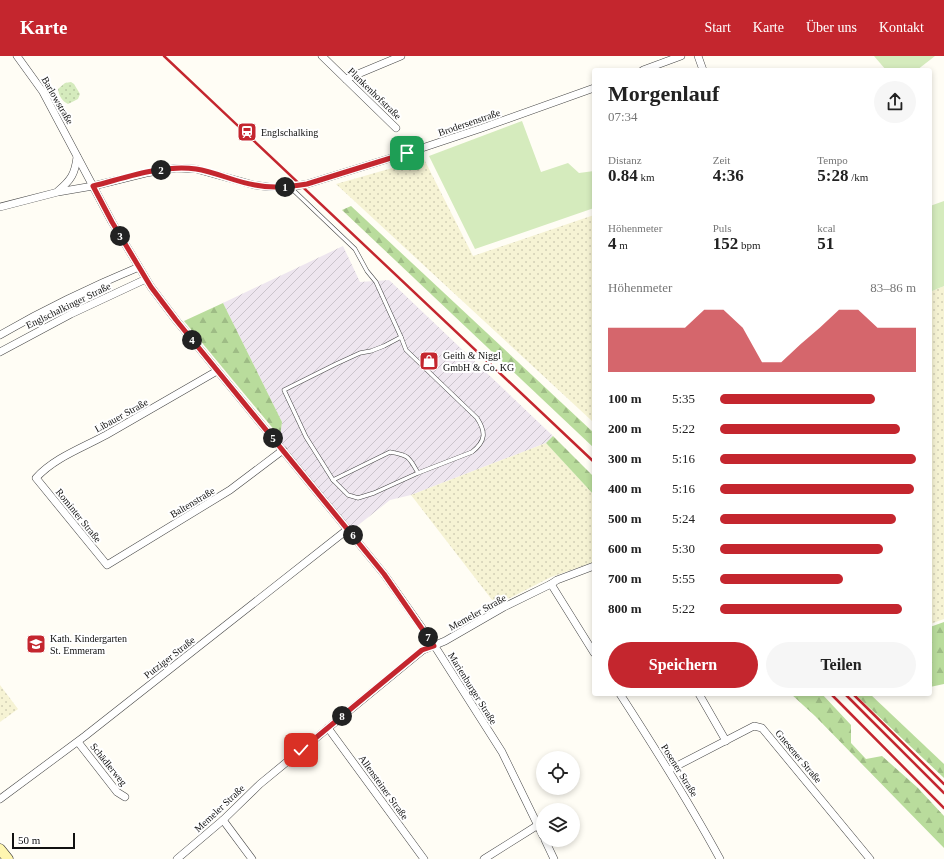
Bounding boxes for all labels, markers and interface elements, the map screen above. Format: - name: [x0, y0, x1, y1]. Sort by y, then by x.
- text: Karte: [20, 17, 67, 38]
- text: Start: [704, 20, 731, 35]
- text: Karte: [753, 20, 784, 35]
- text: Über uns: [806, 20, 857, 35]
- text: Kontakt: [879, 20, 924, 35]
- street label: Plankenhofstraße: [346, 65, 404, 122]
- street label: Barlowstraße: [39, 74, 76, 127]
- text: Morgenlauf: [608, 81, 719, 106]
- button: share: [874, 81, 916, 123]
- street label: Brodersenstraße: [437, 107, 502, 138]
- text: 07:34: [608, 109, 638, 124]
- station icon: Englschalking: [236, 121, 258, 143]
- place label: Englschalking: [261, 127, 318, 138]
- pin: [390, 136, 424, 170]
- icon: arrive: [396, 142, 418, 164]
- text: Distanz: [608, 154, 642, 166]
- text: Zeit: [713, 154, 730, 166]
- text: Tempo: [817, 154, 848, 166]
- pin: 2: [151, 160, 171, 180]
- text: 2: [158, 164, 164, 176]
- text: 0.84: [608, 166, 638, 185]
- text: 4:36: [713, 166, 744, 185]
- text: 5:28: [817, 166, 849, 185]
- text: km: [638, 171, 655, 183]
- text: /km: [849, 171, 868, 183]
- pin: 1: [275, 177, 295, 197]
- text: 1: [282, 181, 288, 193]
- text: Höhenmeter: [608, 222, 662, 234]
- text: Puls: [713, 222, 732, 234]
- text: kcal: [817, 222, 836, 234]
- pin: 3: [110, 226, 130, 246]
- text: 3: [117, 230, 123, 242]
- text: 4: [608, 234, 617, 253]
- text: 152: [713, 234, 738, 253]
- text: 51: [817, 234, 834, 253]
- text: m: [617, 239, 628, 251]
- text: bpm: [738, 239, 760, 251]
- street label: Englschalkinger Straße: [24, 280, 113, 331]
- text: Höhenmeter: [608, 280, 672, 295]
- text: 83–86 m: [870, 280, 916, 295]
- pin: 4: [182, 330, 202, 350]
- text: 4: [189, 334, 195, 346]
- shop icon: Geith & Niggl GmbH & Co. KG: [418, 350, 440, 372]
- place label: Geith & Niggl GmbH & Co. KG: [443, 350, 514, 373]
- text: 100 m: [608, 391, 642, 406]
- text: 5:35: [672, 391, 695, 406]
- street label: Libauer Straße: [93, 396, 150, 435]
- text: 200 m: [608, 421, 642, 436]
- text: 5:22: [672, 421, 695, 436]
- pin: 5: [263, 428, 283, 448]
- text: 5: [270, 432, 276, 444]
- text: 300 m: [608, 451, 642, 466]
- text: 5:16: [672, 451, 695, 466]
- text: 400 m: [608, 481, 642, 496]
- text: 5:16: [672, 481, 695, 496]
- street label: Baltenstraße: [168, 485, 217, 520]
- street label: Rominter Straße: [54, 486, 104, 545]
- text: 500 m: [608, 511, 642, 526]
- text: 5:24: [672, 511, 695, 526]
- pin: 6: [343, 525, 363, 545]
- text: 6: [350, 529, 356, 541]
- text: 600 m: [608, 541, 642, 556]
- text: 5:30: [672, 541, 695, 556]
- text: 700 m: [608, 571, 642, 586]
- text: 5:55: [672, 571, 695, 586]
- street label: Memeler Straße: [447, 592, 508, 633]
- text: 800 m: [608, 601, 642, 616]
- text: 5:22: [672, 601, 695, 616]
- pin: 7: [418, 627, 438, 647]
- text: 7: [425, 631, 431, 643]
- school or university icon: Kath. Kindergarten St. Emmeram: [25, 633, 47, 655]
- place label: Kath. Kindergarten St. Emmeram: [50, 633, 127, 656]
- street label: Putziger Straße: [142, 634, 197, 681]
- button: Speichern: [608, 642, 758, 688]
- button: Teilen: [766, 642, 916, 688]
- street label: Marienburger Straße: [446, 650, 499, 727]
- pin: 8: [332, 706, 352, 726]
- text: 8: [339, 710, 345, 722]
- street label: Gnesener Straße: [773, 728, 824, 785]
- pin: [284, 733, 318, 767]
- icon: check: [290, 739, 312, 761]
- street label: Schädlerweg: [88, 741, 129, 788]
- street label: Posener Straße: [659, 742, 700, 799]
- map controls: [536, 751, 580, 847]
- button: locate: [536, 751, 580, 795]
- street label: Allensteiner Straße: [357, 753, 411, 822]
- street label: Memeler Straße: [192, 782, 247, 834]
- button: layers: [536, 803, 580, 847]
- scale bar: [12, 831, 75, 850]
- text: 50 m: [18, 834, 40, 846]

